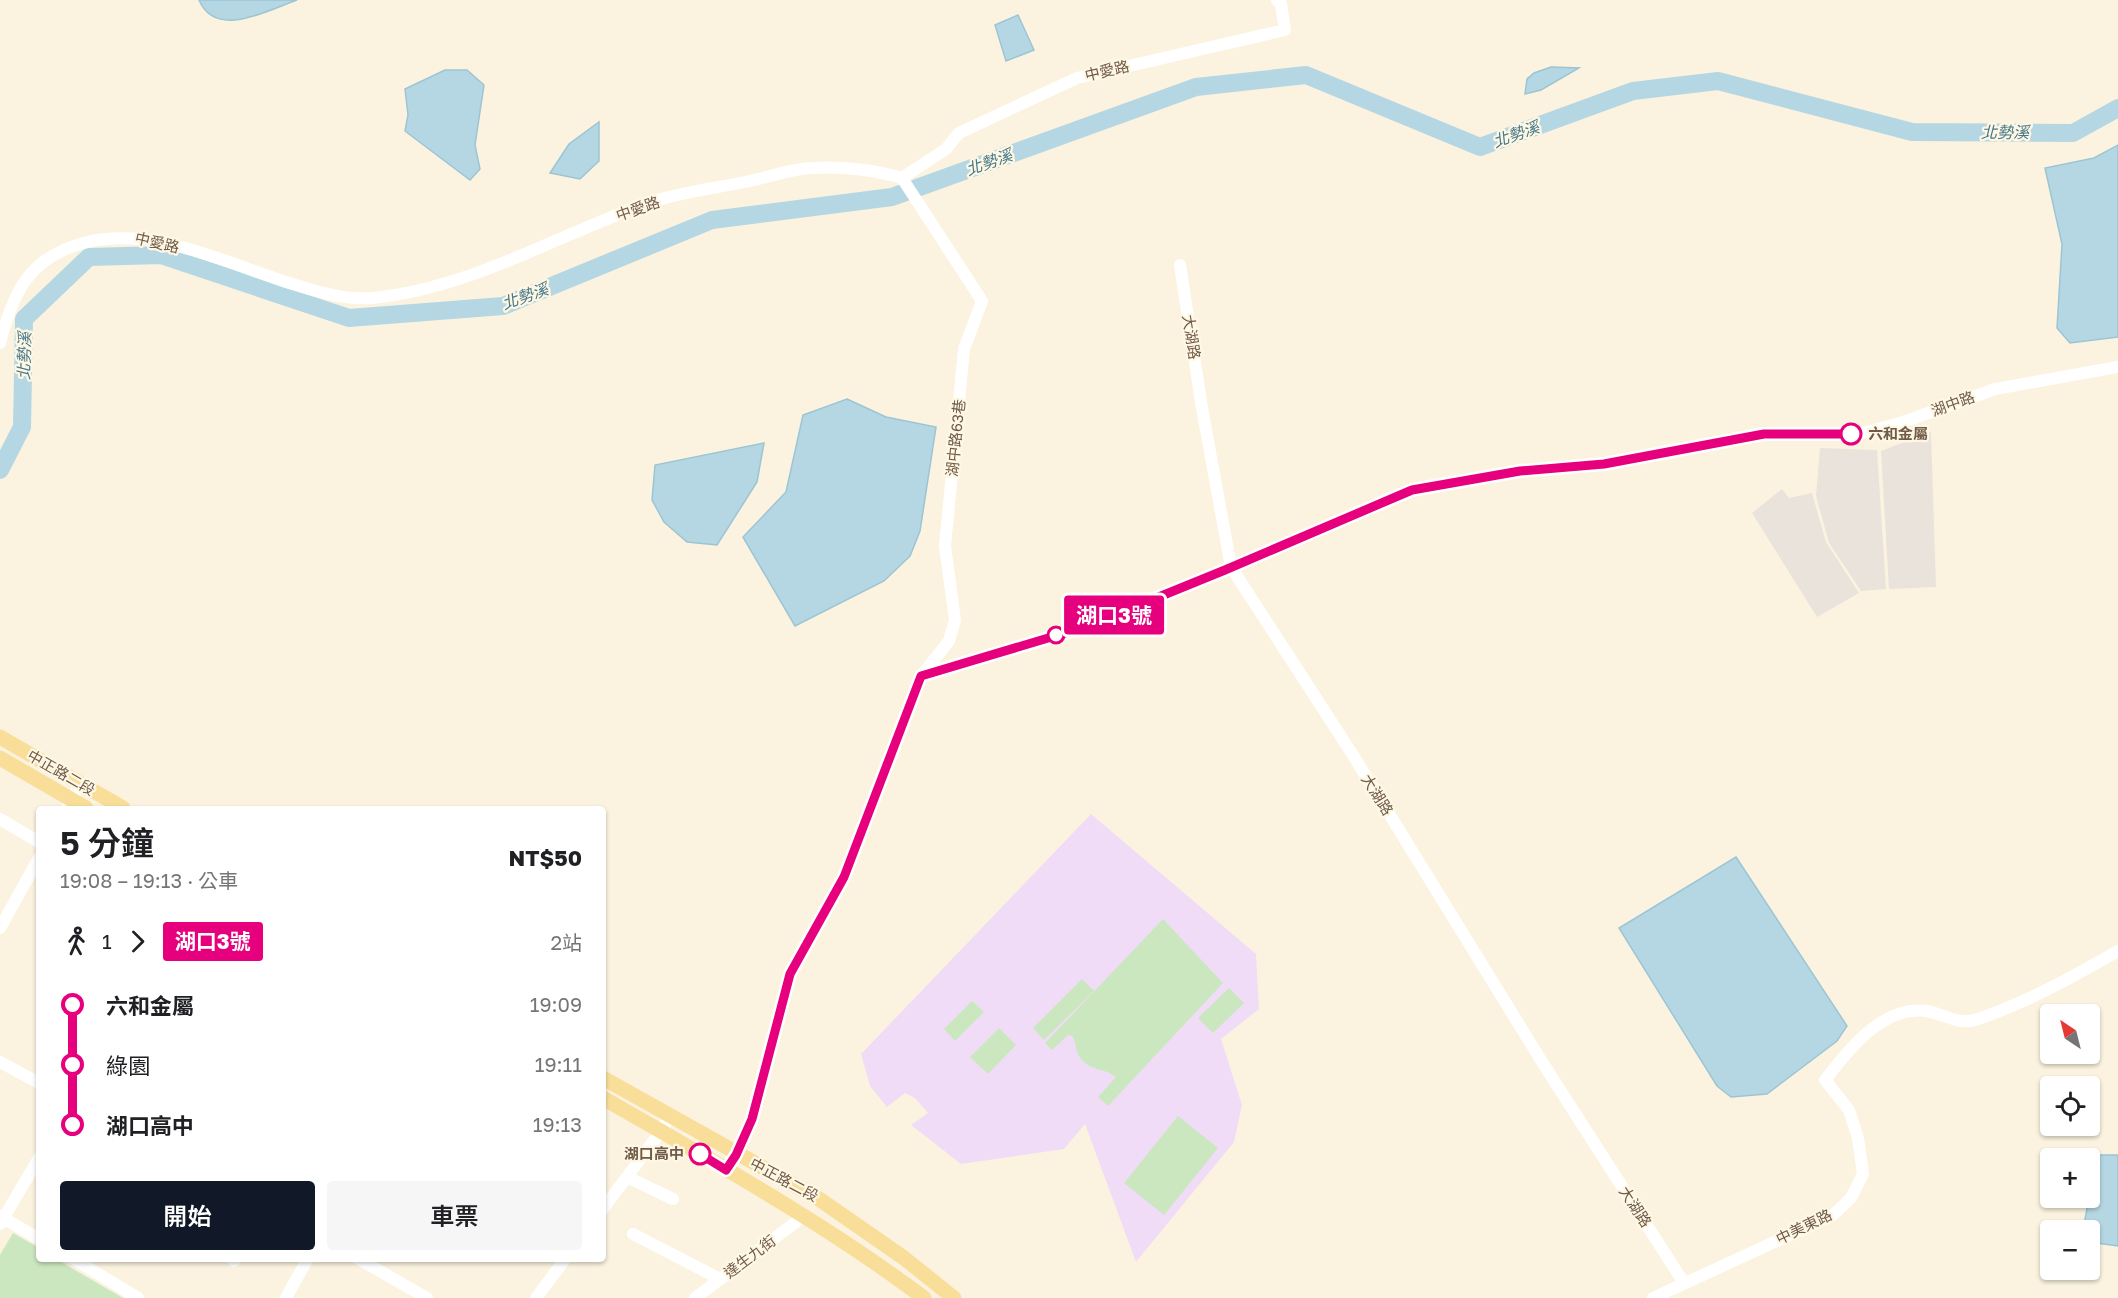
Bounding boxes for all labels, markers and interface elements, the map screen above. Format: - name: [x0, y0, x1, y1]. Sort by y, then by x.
- street label: 中愛路: [1083, 56, 1131, 84]
- water label: 北勢溪: [1490, 116, 1544, 152]
- water label: 北勢溪: [1981, 122, 2031, 142]
- water label: 北勢溪: [963, 144, 1017, 180]
- street label: 中愛路: [613, 192, 662, 224]
- street label: 中愛路: [133, 228, 181, 256]
- water label: 北勢溪: [499, 278, 553, 314]
- street label: 大湖路: [1180, 313, 1204, 360]
- water label: 北勢溪: [14, 330, 34, 380]
- street label: 湖中路: [1928, 387, 1977, 419]
- street label: 湖中路63巷: [942, 398, 968, 478]
- marker: 六和金屬: [1840, 423, 1862, 445]
- place label: 六和金屬: [1868, 424, 1928, 442]
- line badge: 湖口3號: [1072, 596, 1156, 634]
- text: 湖口3號: [1076, 602, 1152, 628]
- unlabelled marker: [1047, 626, 1065, 644]
- street label: 中正路二段: [25, 746, 98, 799]
- street label: 大湖路: [1358, 771, 1397, 818]
- text: 5 分鐘: [60, 823, 154, 862]
- text: NT$50: [509, 844, 582, 871]
- text: 19:08 – 19:13 · 公車: [60, 868, 238, 892]
- icon: walk: [60, 925, 93, 958]
- icon: forward: [121, 925, 154, 958]
- text: 湖口3號: [175, 928, 251, 954]
- text: 1: [102, 929, 112, 953]
- text: 2站: [550, 930, 582, 954]
- text: 六和金屬: [106, 992, 194, 1019]
- text: 19:09: [530, 992, 582, 1016]
- north arrow: [2040, 1004, 2100, 1064]
- map controls: [2040, 1004, 2100, 1280]
- text: 綠園: [106, 1052, 150, 1079]
- text: 19:11: [535, 1052, 582, 1076]
- button: locate: [2040, 1076, 2100, 1136]
- text: 湖口高中: [106, 1112, 194, 1139]
- text: 19:13: [533, 1112, 582, 1136]
- marker: 湖口高中: [689, 1143, 711, 1165]
- place label: 湖口高中: [624, 1144, 684, 1162]
- button: +: [2040, 1148, 2100, 1208]
- street label: 中正路二段: [747, 1154, 822, 1205]
- button: 開始: [60, 1181, 315, 1250]
- button: 車票: [327, 1181, 582, 1250]
- street label: 大湖路: [1616, 1183, 1656, 1230]
- street label: 中美東路: [1773, 1205, 1834, 1247]
- button: −: [2040, 1220, 2100, 1280]
- street label: 達生九街: [720, 1231, 779, 1281]

